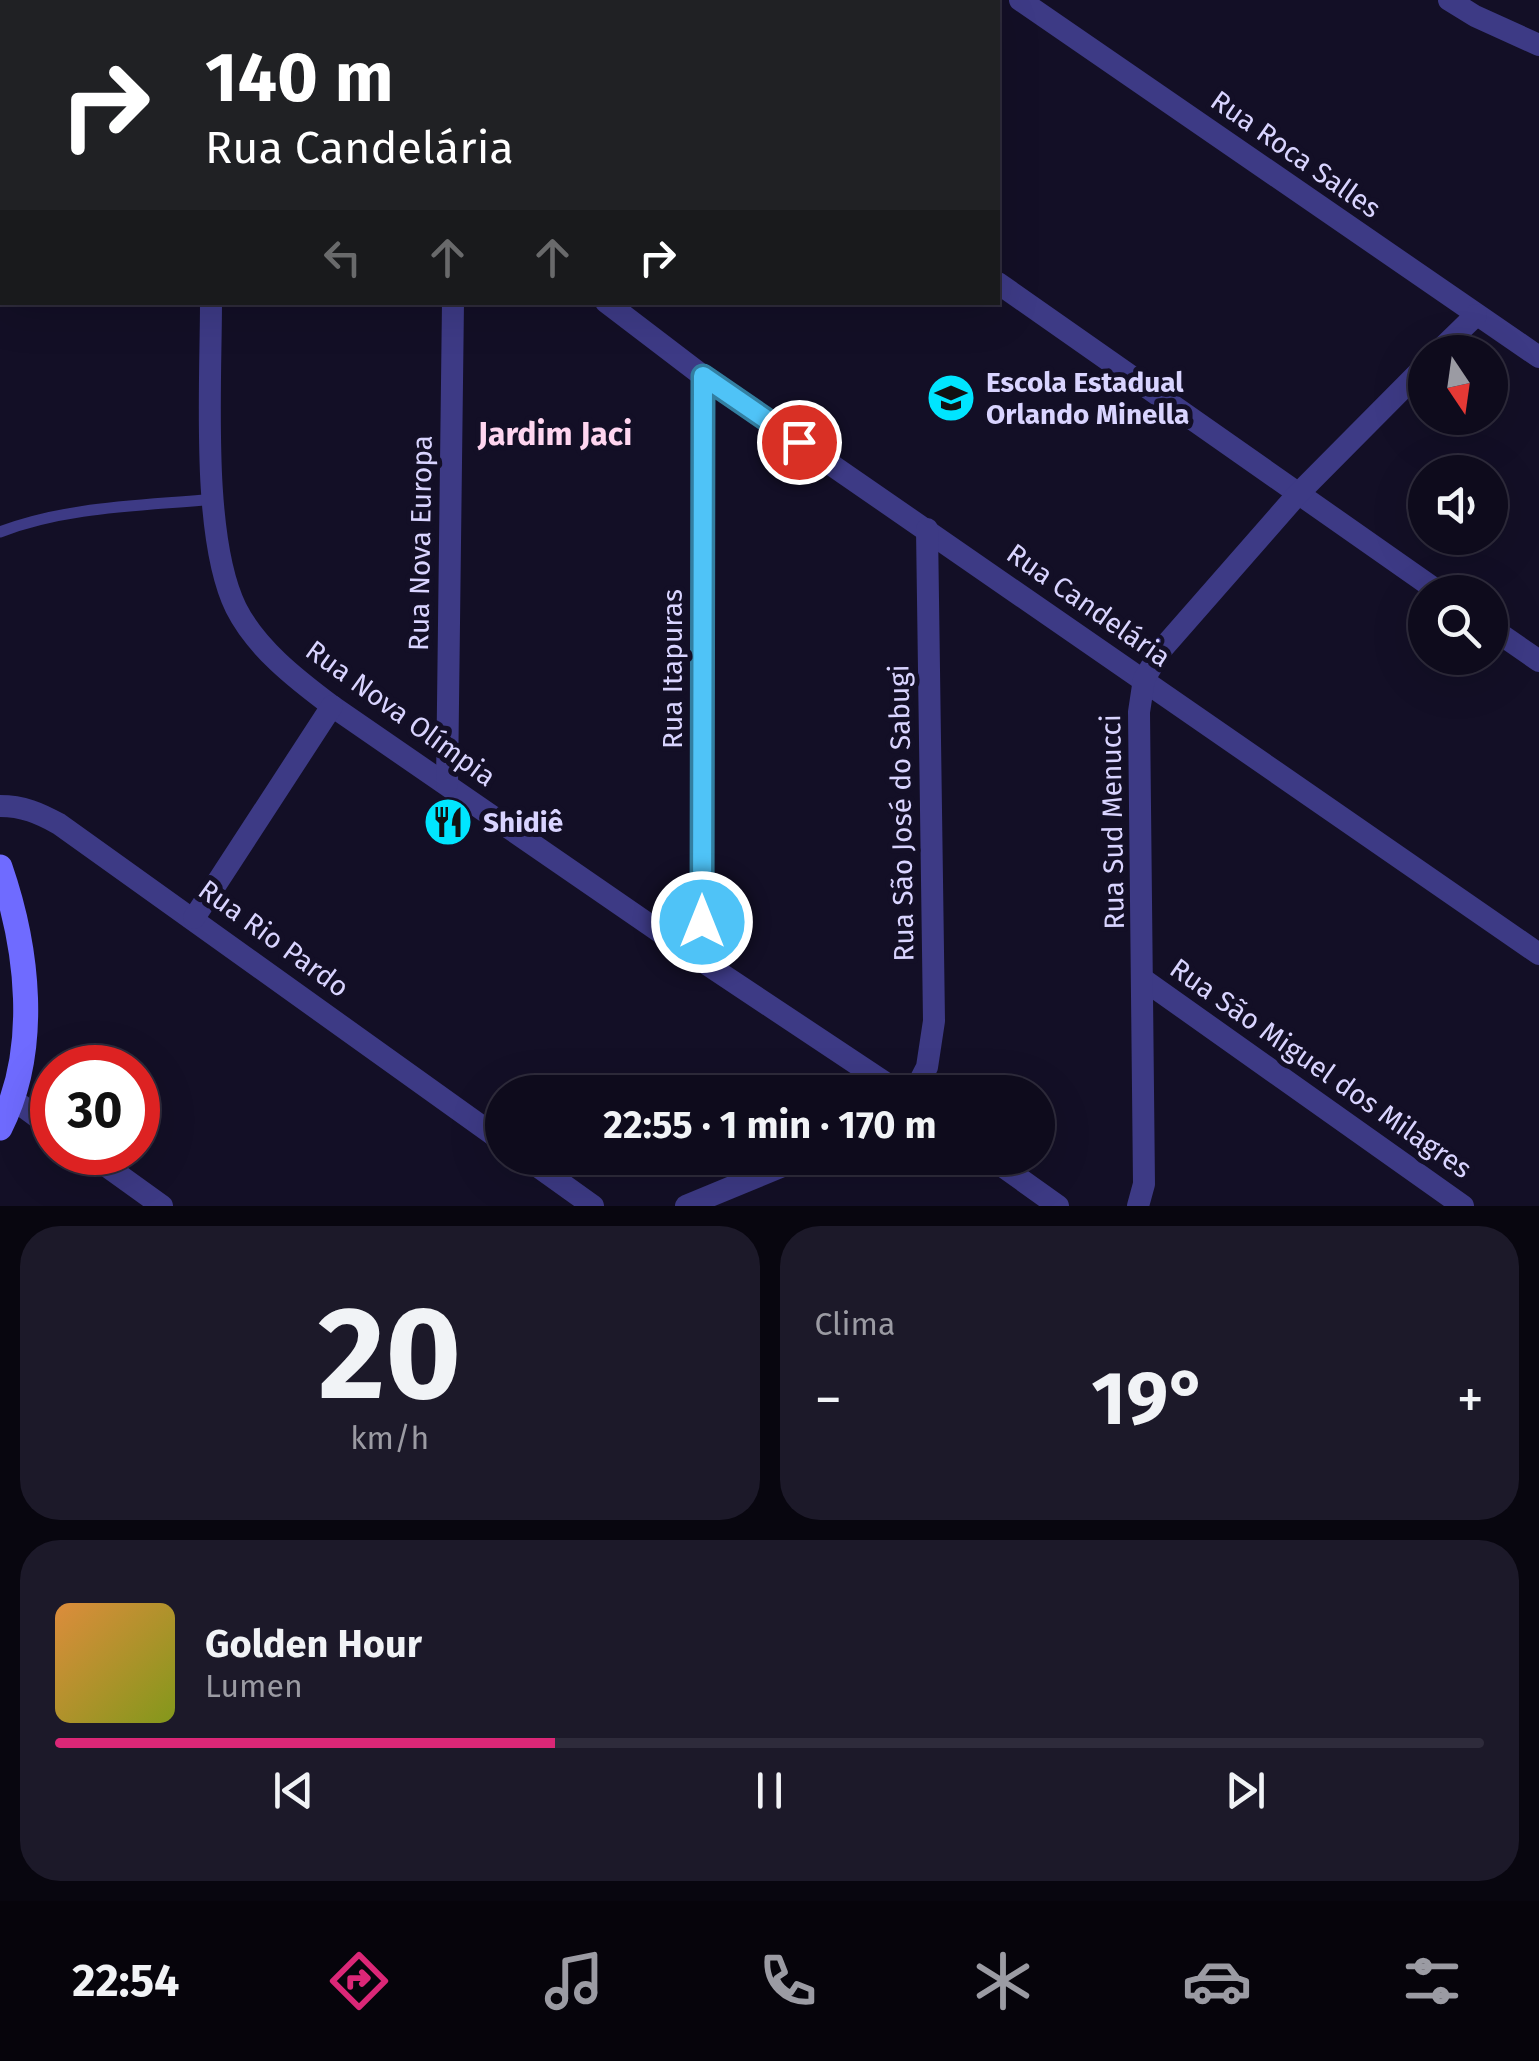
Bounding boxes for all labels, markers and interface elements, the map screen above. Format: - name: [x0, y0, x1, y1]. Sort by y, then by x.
- text: 140 m: [205, 36, 394, 120]
- icon: right: [40, 40, 170, 170]
- street label: Rua Roca Salles: [1205, 84, 1387, 225]
- text: Rua Candelária: [205, 121, 514, 175]
- icon: left: [315, 230, 370, 285]
- icon: ahead: [420, 230, 475, 285]
- icon: ahead: [525, 230, 580, 285]
- icon: right: [630, 230, 685, 285]
- north arrow: [1408, 335, 1508, 435]
- map controls: [1408, 335, 1508, 675]
- place label: Escola Estadual Orlando Minella: [986, 366, 1189, 431]
- school or university icon: Escola Estadual Orlando Minella: [925, 372, 977, 424]
- pin: [757, 400, 842, 485]
- district label: Jardim Jaci: [477, 415, 632, 453]
- icon: arrive: [772, 415, 827, 470]
- street label: Rua Nova Europa: [402, 435, 439, 651]
- button: sound: [1408, 455, 1508, 555]
- street label: Rua Candelária: [1001, 537, 1177, 674]
- button: search: [1408, 575, 1508, 675]
- street label: Rua Itapuras: [656, 589, 689, 749]
- street label: Rua Nova Olímpia: [299, 633, 502, 793]
- street label: Rua São José do Sabugi: [882, 664, 921, 962]
- street label: Rua Sud Menucci: [1094, 714, 1131, 930]
- restaurant icon: Shidiê: [422, 796, 474, 848]
- place label: Shidiê: [483, 806, 563, 839]
- position arrow: [650, 870, 754, 974]
- street label: Rua Rio Pardo: [192, 873, 355, 1004]
- street label: Rua São Miguel dos Milagres: [1164, 952, 1478, 1185]
- speed limit sign: 30: [30, 1045, 160, 1175]
- text: 22:55 · 1 min · 170 m: [603, 1102, 937, 1148]
- text: 20: [318, 1276, 461, 1432]
- text: Clima: [815, 1305, 895, 1343]
- text: 19°: [1091, 1354, 1207, 1444]
- text: −: [815, 1367, 842, 1433]
- text: +: [1457, 1367, 1484, 1433]
- text: km/h: [350, 1419, 429, 1457]
- text: Golden Hour: [205, 1621, 422, 1667]
- text: Lumen: [205, 1667, 303, 1705]
- icon: previous: [266, 1763, 321, 1818]
- icon: pause: [742, 1763, 797, 1818]
- icon: next: [1218, 1763, 1273, 1818]
- icon: directions: [324, 1946, 394, 2016]
- icon: music: [539, 1946, 609, 2016]
- icon: phone: [753, 1946, 823, 2016]
- icon: climate: [968, 1946, 1038, 2016]
- icon: car: [1182, 1946, 1252, 2016]
- icon: filters: [1397, 1946, 1467, 2016]
- text: 22:54: [72, 1954, 180, 2008]

